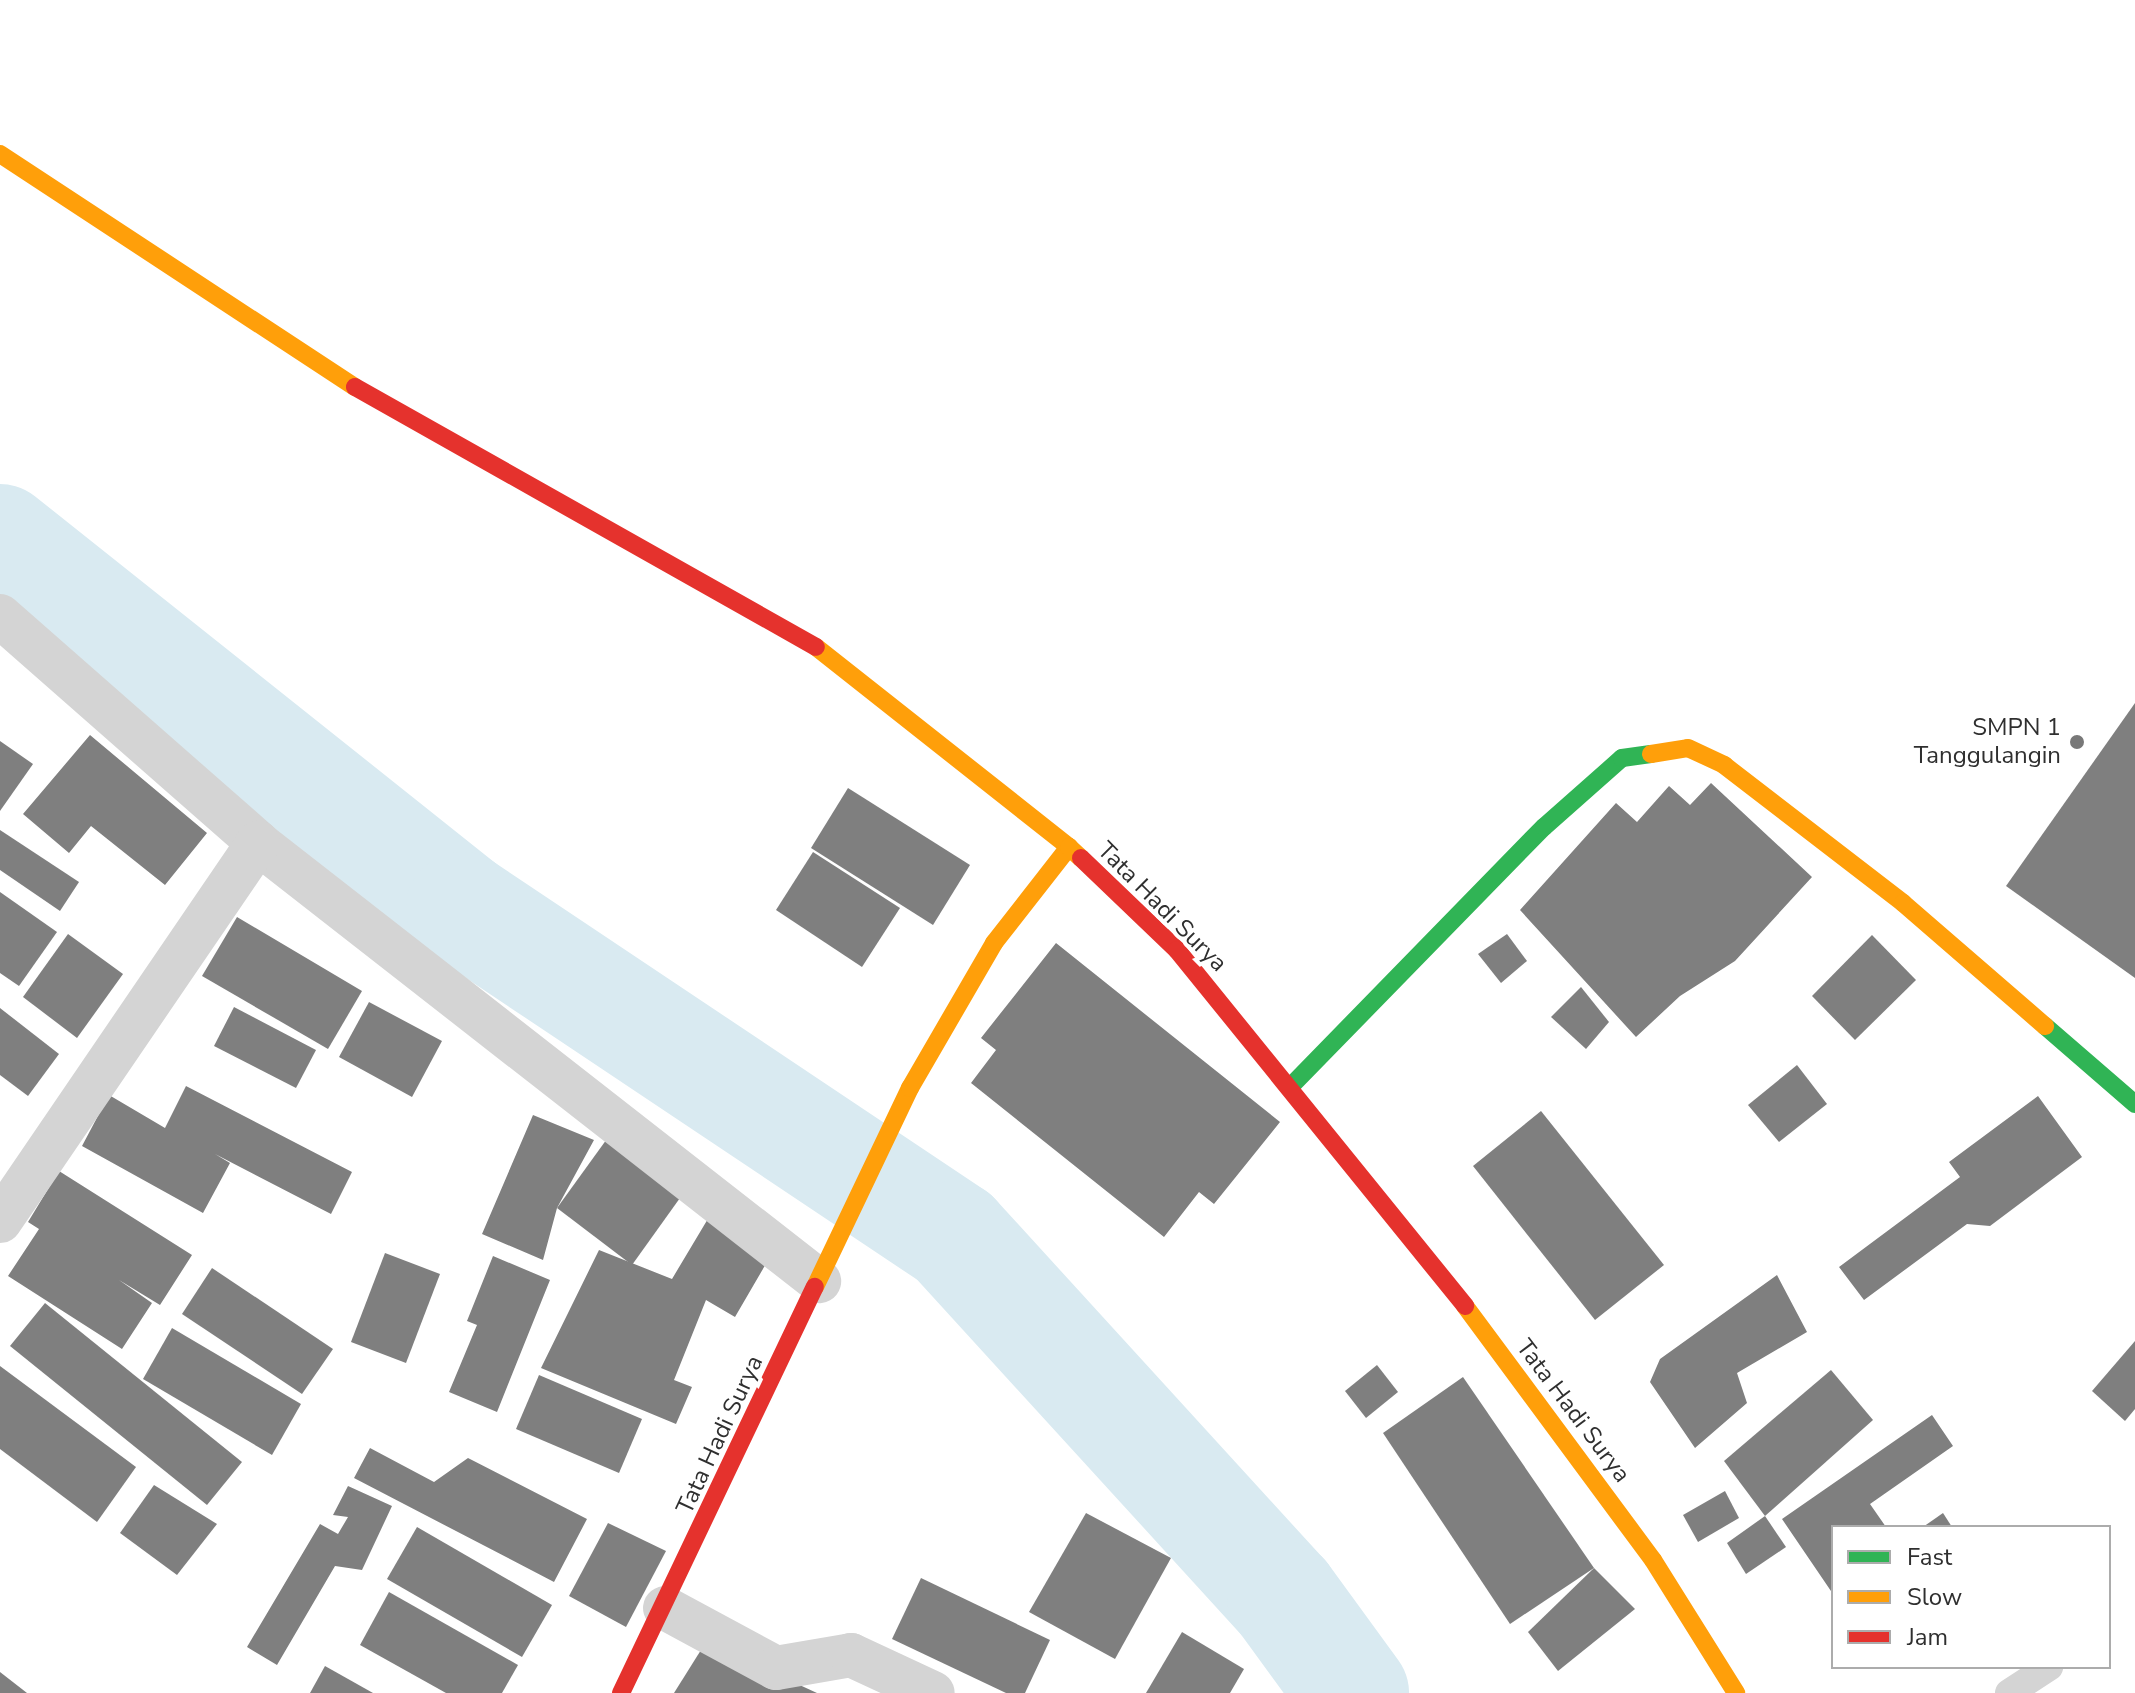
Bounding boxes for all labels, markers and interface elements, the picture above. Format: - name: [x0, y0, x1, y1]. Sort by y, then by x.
- place label: SMPN 1 Tanggulangin: [1914, 714, 2061, 770]
- marker: SMPN 1 Tanggulangin: [2068, 733, 2086, 751]
- street label: Tata Hadi Surya: [1091, 836, 1233, 978]
- street label: Tata Hadi Surya: [1510, 1334, 1636, 1488]
- street label: Tata Hadi Surya: [671, 1351, 769, 1519]
- legend: [1831, 1525, 2111, 1669]
- text: Fast: [1907, 1541, 1952, 1573]
- text: Slow: [1907, 1581, 1962, 1613]
- text: Jam: [1907, 1621, 1948, 1653]

